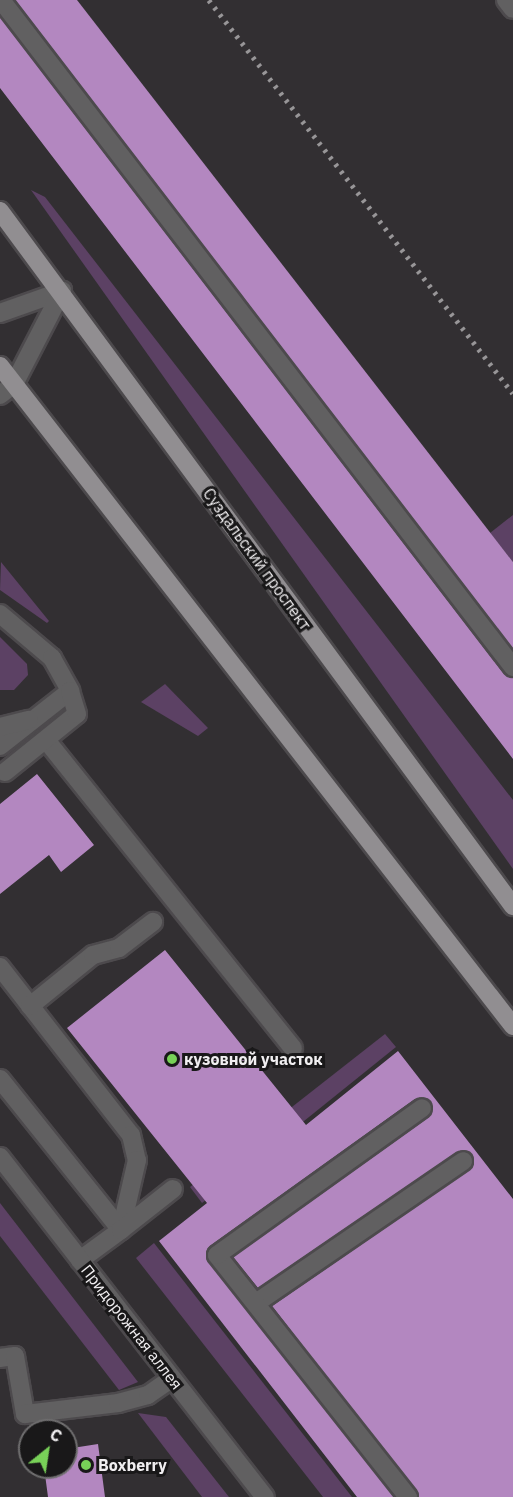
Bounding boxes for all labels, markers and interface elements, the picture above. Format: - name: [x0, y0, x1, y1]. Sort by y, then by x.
- street label: Суздальский проспект: [199, 484, 315, 634]
- place label: кузовной участок: [184, 1049, 323, 1069]
- marker: кузовной участок: [165, 1052, 179, 1066]
- street label: Придорожная аллея: [77, 1261, 187, 1393]
- north arrow: [18, 1419, 78, 1479]
- text: С: [46, 1424, 66, 1446]
- place label: Boxberry: [98, 1455, 167, 1475]
- marker: Boxberry: [79, 1458, 93, 1472]

